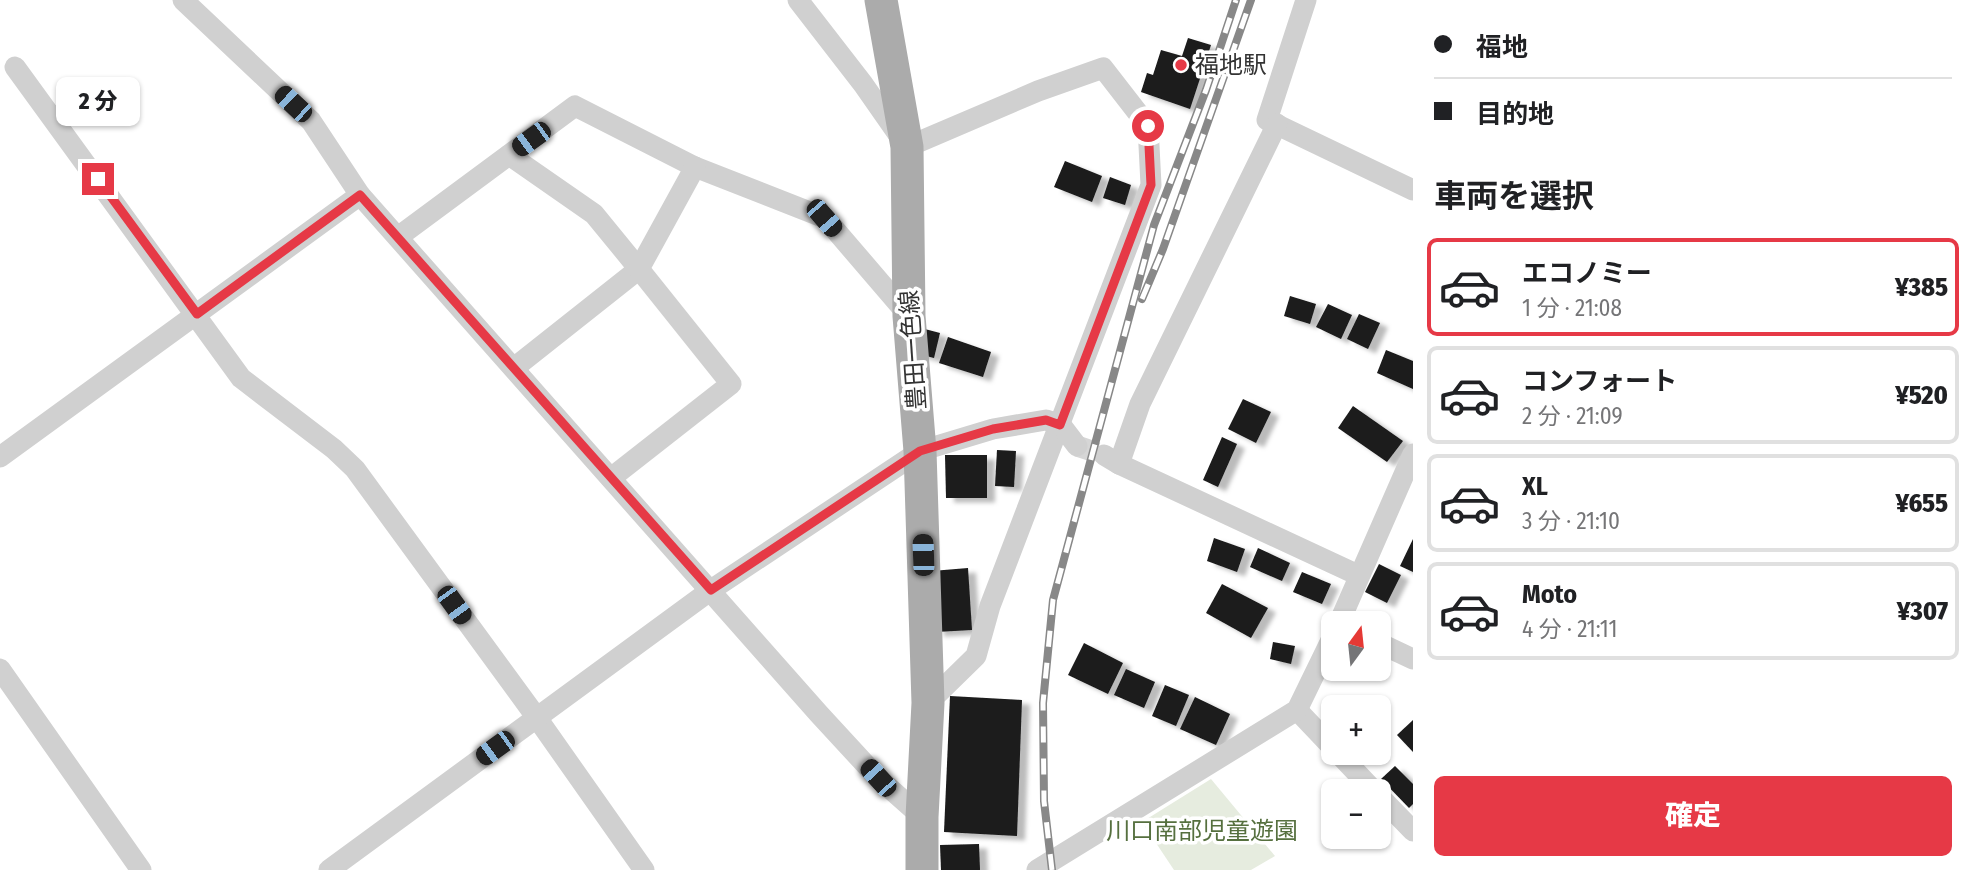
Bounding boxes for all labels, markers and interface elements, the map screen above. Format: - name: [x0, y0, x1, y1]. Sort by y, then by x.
- text: 福地: [1476, 32, 1528, 63]
- place label: 福地駅: [1195, 51, 1267, 79]
- marker: 福地駅: [1173, 57, 1189, 73]
- callout: 2 分: [56, 78, 140, 127]
- car: [271, 82, 316, 126]
- text: 2 分: [79, 87, 117, 115]
- text: 目的地: [1476, 99, 1554, 130]
- route start: [1132, 110, 1164, 142]
- car: [508, 118, 555, 160]
- route end: [82, 163, 114, 195]
- text: 車両を選択: [1434, 177, 1594, 215]
- car: [803, 195, 846, 241]
- icon: car: [1438, 256, 1501, 319]
- text: エコノミー: [1522, 258, 1652, 289]
- text: ¥385: [1895, 272, 1948, 303]
- street label: 豊田一色線: [895, 289, 931, 411]
- text: 1 分 · 21:08: [1522, 294, 1622, 322]
- icon: car: [1438, 364, 1501, 427]
- text: コンフォート: [1522, 366, 1677, 397]
- text: ¥520: [1895, 380, 1948, 411]
- text: 2 分 · 21:09: [1522, 402, 1623, 430]
- text: XL: [1522, 471, 1548, 502]
- icon: car: [1438, 472, 1501, 535]
- text: ¥655: [1895, 488, 1948, 519]
- text: 3 分 · 21:10: [1522, 507, 1620, 535]
- car: [912, 534, 935, 576]
- text: Moto: [1522, 579, 1577, 610]
- icon: car: [1438, 580, 1501, 643]
- car: [434, 582, 475, 628]
- text: ¥307: [1897, 596, 1948, 627]
- north arrow: [1321, 611, 1391, 681]
- map controls: [1321, 611, 1391, 849]
- text: 4 分 · 21:11: [1522, 615, 1617, 643]
- button: +: [1321, 695, 1391, 765]
- car: [472, 727, 519, 769]
- car: [857, 755, 900, 801]
- button: 確定: [1434, 776, 1952, 856]
- button: −: [1321, 779, 1391, 849]
- park label: 川口南部児童遊園: [1106, 817, 1298, 845]

